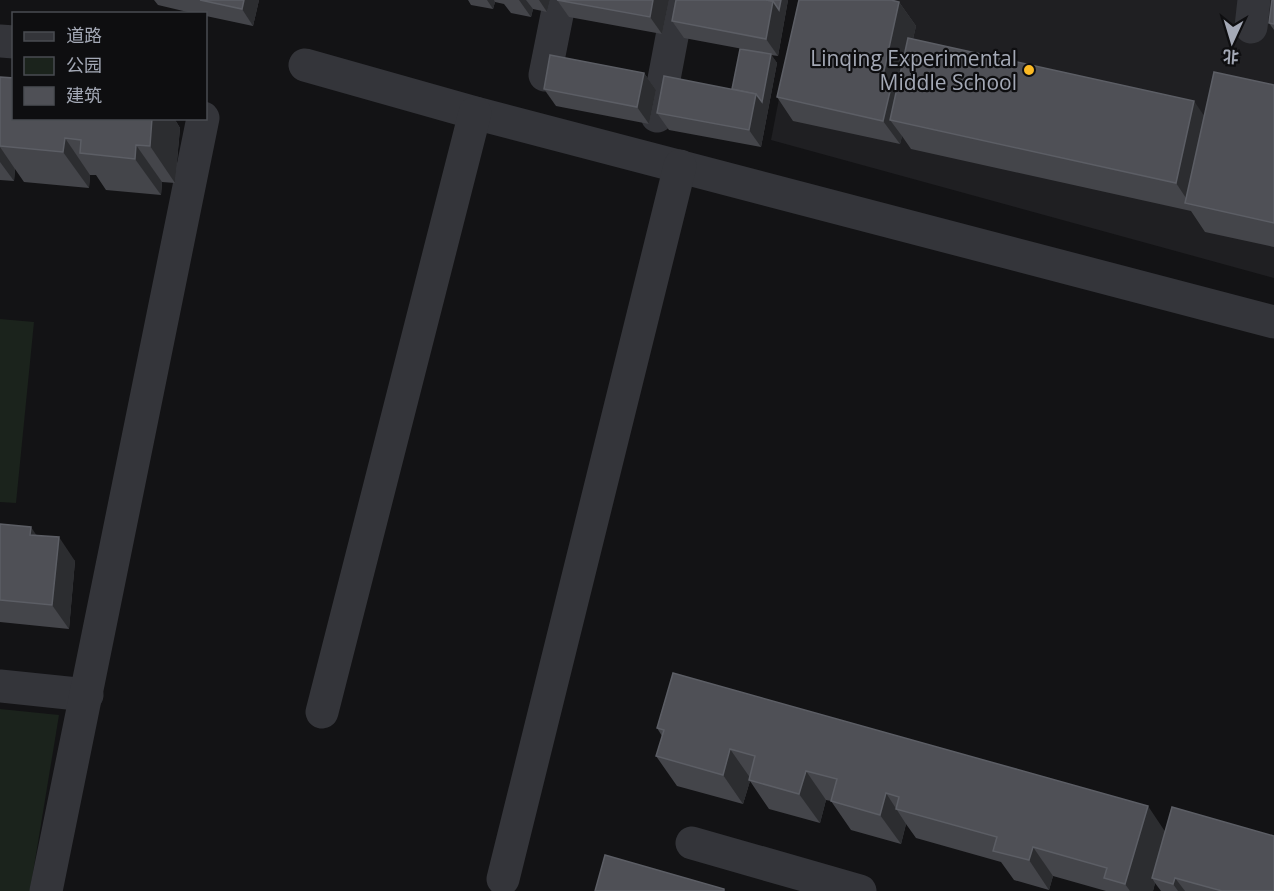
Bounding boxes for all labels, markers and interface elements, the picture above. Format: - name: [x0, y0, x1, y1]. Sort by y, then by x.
- legend: [12, 12, 207, 120]
- north arrow: [1202, 12, 1262, 72]
- text: 道路: [66, 23, 102, 47]
- place label: Linqing Experimental Middle School: [810, 44, 1017, 96]
- text: 北: [1222, 45, 1240, 68]
- text: 公园: [66, 53, 102, 77]
- marker: Linqing Experimental Middle School: [1022, 63, 1036, 77]
- text: 建筑: [66, 83, 102, 107]

